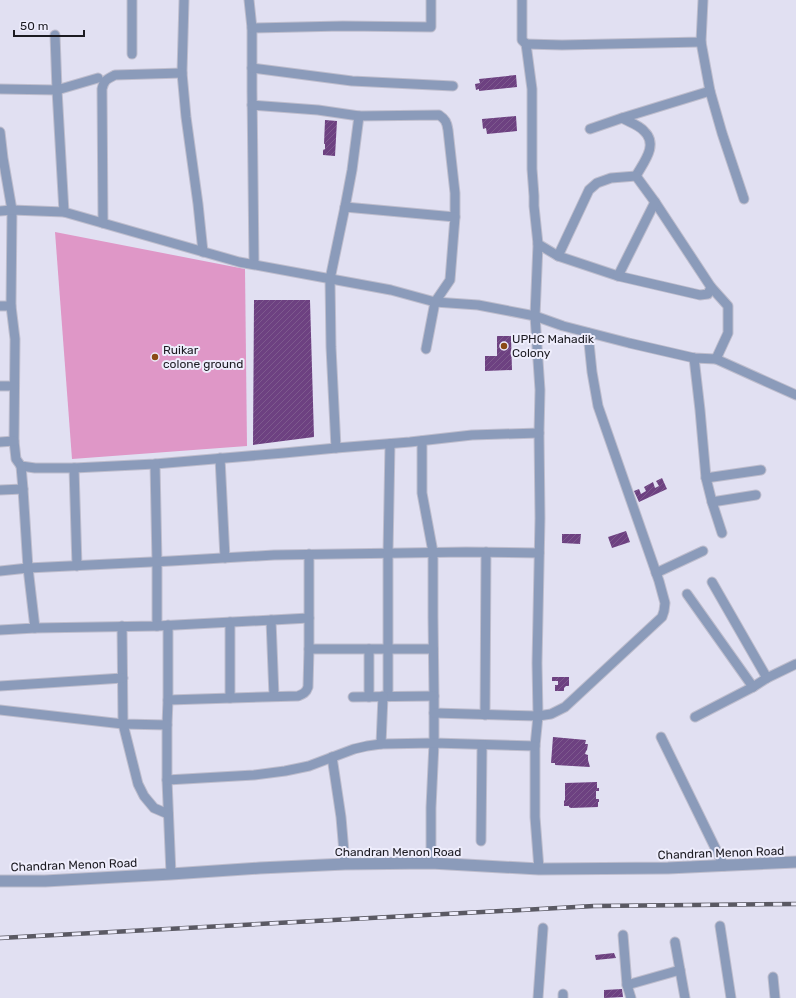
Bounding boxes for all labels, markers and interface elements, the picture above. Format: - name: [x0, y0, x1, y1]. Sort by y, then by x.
- scale bar: [14, 12, 84, 38]
- text: 50 m: [20, 19, 48, 33]
- place label: UPHC Mahadik Colony: [512, 332, 595, 360]
- marker: UPHC Mahadik Colony: [499, 341, 509, 351]
- place label: Ruikar colone ground: [163, 343, 243, 371]
- marker: Ruikar colone ground: [150, 352, 160, 362]
- street label: Chandran Menon Road: [657, 844, 785, 862]
- street label: Chandran Menon Road: [335, 845, 461, 859]
- street label: Chandran Menon Road: [10, 856, 138, 874]

